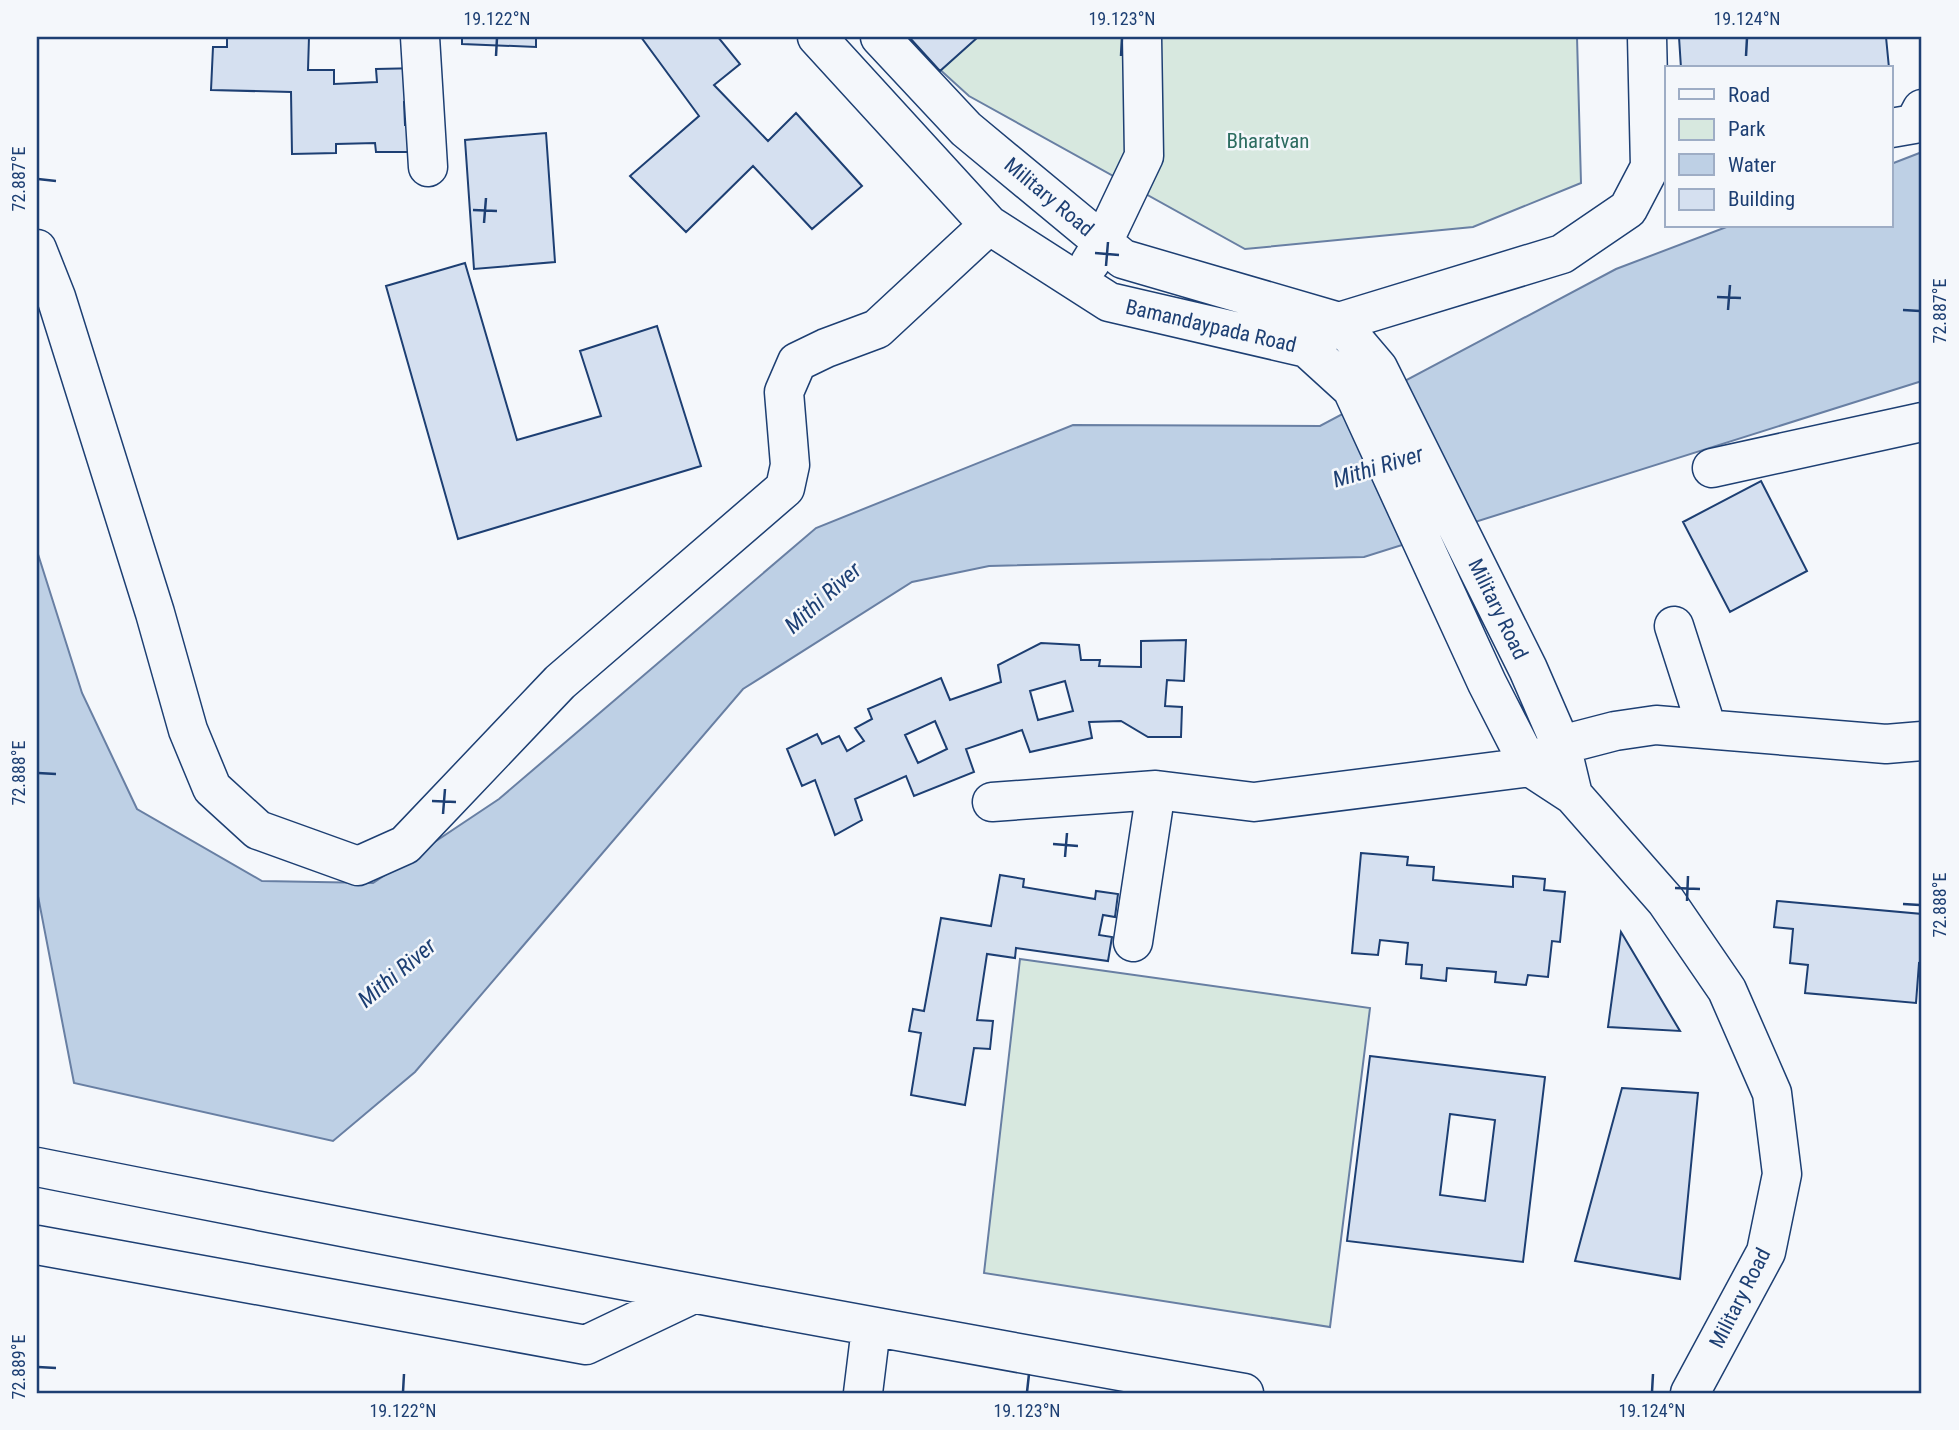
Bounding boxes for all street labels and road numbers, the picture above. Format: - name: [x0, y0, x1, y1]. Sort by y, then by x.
- street label: Military Road: [1000, 153, 1098, 241]
- street label: Bamandaypada Road: [1123, 295, 1299, 357]
- street label: Military Road: [1463, 555, 1533, 663]
- street label: Military Road: [1705, 1244, 1775, 1352]

